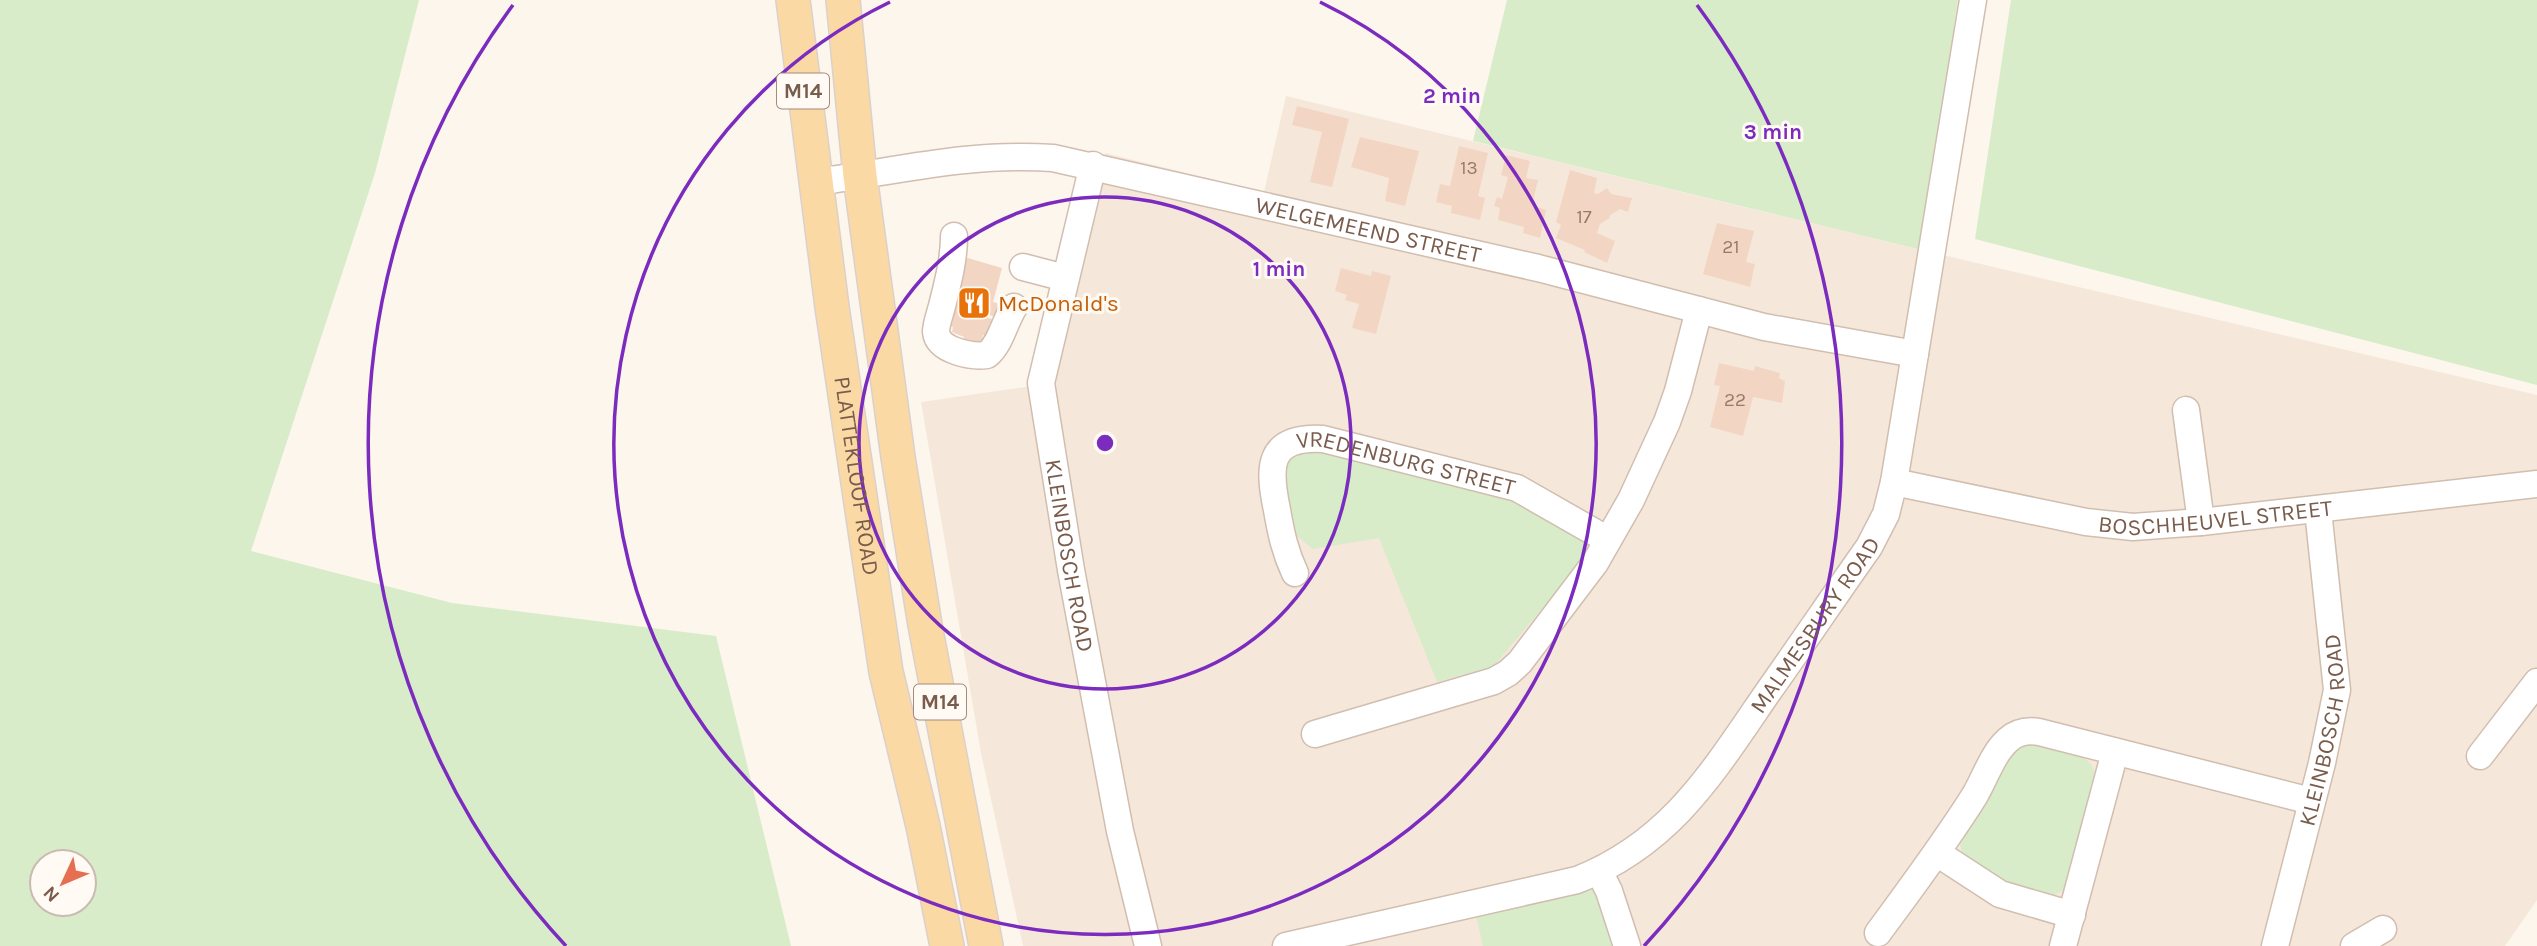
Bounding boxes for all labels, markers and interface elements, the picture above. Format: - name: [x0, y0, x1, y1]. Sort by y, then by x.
- road number: M14: [777, 74, 829, 108]
- text: 2 min: [1423, 84, 1481, 108]
- text: 3 min: [1744, 120, 1802, 144]
- house number: 13: [1460, 157, 1478, 179]
- street label: WELGEMEEND STREET: [1253, 191, 1484, 268]
- house number: 17: [1576, 206, 1592, 228]
- house number: 21: [1722, 236, 1740, 258]
- text: 1 min: [1253, 257, 1305, 281]
- restaurant icon: McDonald's: [955, 284, 993, 322]
- place label: McDonald's: [998, 290, 1119, 317]
- street label: PLATTEKLOOF ROAD: [829, 374, 885, 577]
- house number: 22: [1724, 389, 1746, 411]
- street label: VREDENBURG STREET: [1295, 425, 1519, 501]
- centre of rings: [1093, 431, 1117, 455]
- street label: KLEINBOSCH ROAD: [1040, 457, 1100, 654]
- street label: BOSCHHEUVEL STREET: [2097, 494, 2334, 541]
- street label: MALMESBURY ROAD: [1744, 532, 1885, 718]
- street label: KLEINBOSCH ROAD: [2293, 633, 2351, 829]
- road number: M14: [914, 684, 966, 720]
- north arrow: [28, 848, 98, 918]
- text: N: [39, 882, 64, 907]

